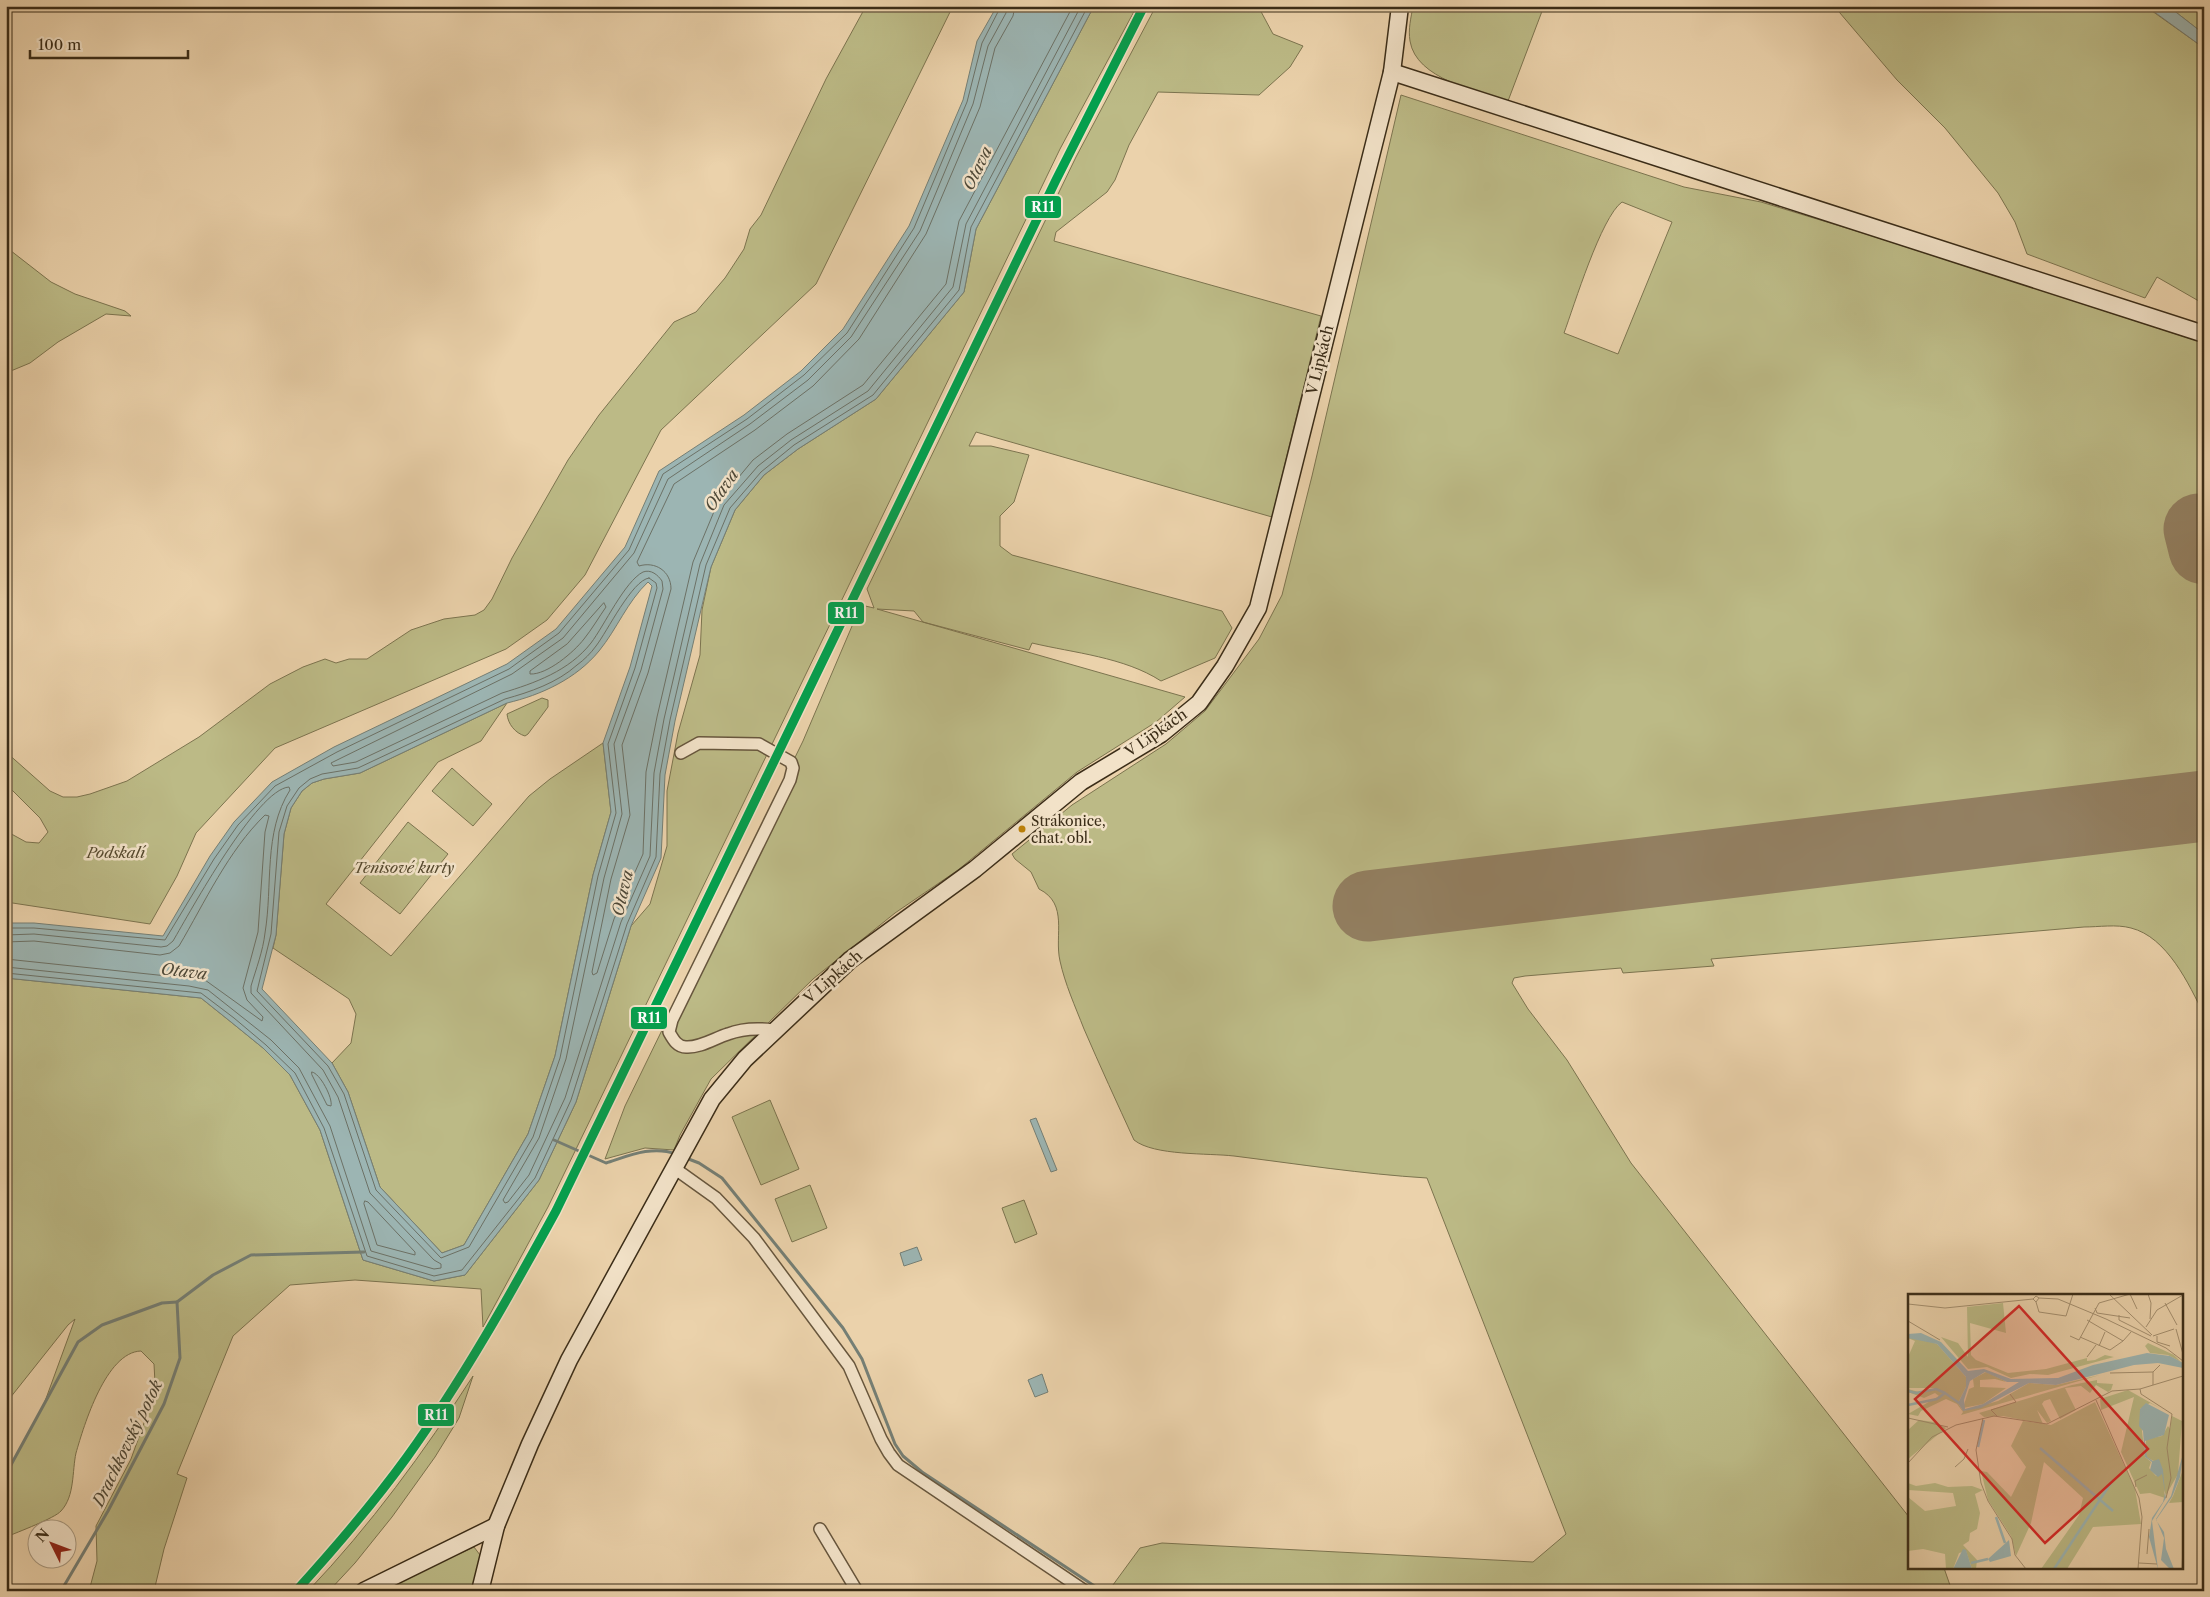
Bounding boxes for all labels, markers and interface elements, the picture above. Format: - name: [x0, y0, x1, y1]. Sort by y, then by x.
- scale bar: [30, 28, 188, 60]
- text: 100 m: [38, 35, 81, 54]
- water label: Otava: [958, 142, 996, 193]
- line badge: R11: [1024, 195, 1062, 219]
- text: R11: [1031, 198, 1056, 216]
- street label: V Lipkách: [1301, 322, 1338, 398]
- water label: Otava: [700, 465, 743, 515]
- line badge: R11: [827, 601, 865, 625]
- text: R11: [834, 604, 859, 622]
- street label: V Lipkách: [1120, 704, 1191, 761]
- place label: Strakonice, chat. obl.: [1031, 812, 1106, 847]
- marker: Strakonice, chat. obl.: [1017, 824, 1027, 834]
- park label: Podskalí: [86, 843, 146, 862]
- park label: Tenisové kurty: [354, 858, 455, 877]
- water label: Otava: [607, 868, 637, 918]
- street label: V Lipkách: [799, 946, 866, 1008]
- water label: Otava: [160, 958, 209, 984]
- line badge: R11: [630, 1006, 668, 1030]
- text: R11: [637, 1009, 662, 1027]
- inset map: [1908, 1294, 2182, 1570]
- water label: Drachkovský potok: [87, 1376, 167, 1511]
- line badge: R11: [417, 1403, 455, 1427]
- text: R11: [424, 1406, 449, 1424]
- north arrow: [28, 1520, 78, 1570]
- text: N: [32, 1525, 53, 1546]

